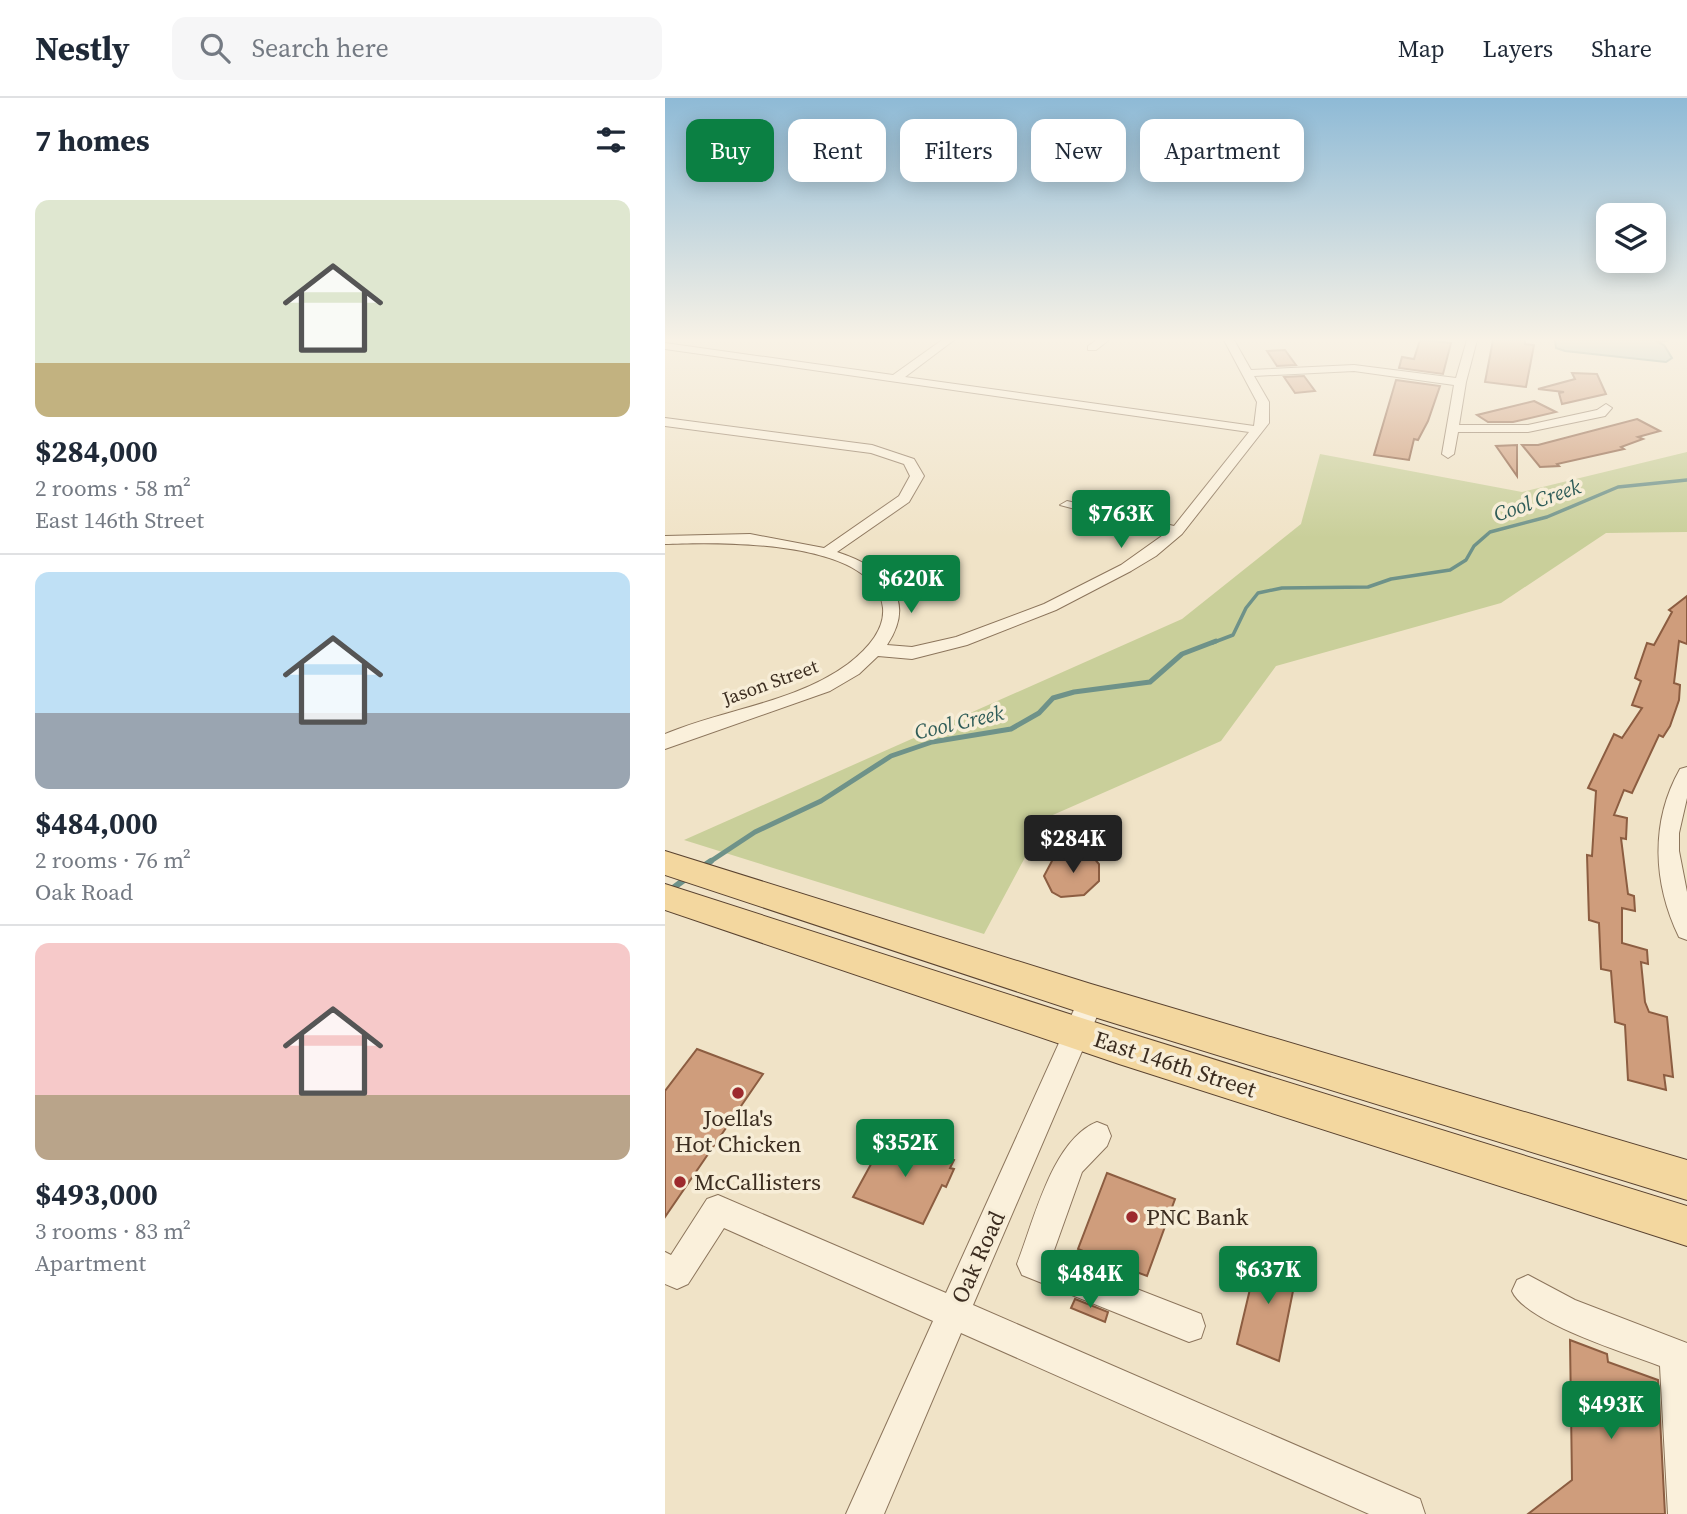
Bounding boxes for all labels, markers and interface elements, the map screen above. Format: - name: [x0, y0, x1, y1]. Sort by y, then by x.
- search box: [172, 17, 662, 80]
- text: Nestly: [35, 26, 130, 71]
- icon: search: [196, 29, 234, 67]
- text: Search here: [252, 30, 389, 66]
- text: Map: [1398, 32, 1445, 65]
- text: Layers: [1483, 32, 1553, 65]
- text: Share: [1591, 32, 1652, 65]
- chip: Buy: [686, 119, 774, 182]
- chip: Rent: [788, 119, 886, 182]
- chip: Filters: [900, 119, 1017, 182]
- chip: New: [1031, 119, 1126, 182]
- chip: Apartment: [1140, 119, 1304, 182]
- text: 7 homes: [35, 120, 150, 161]
- icon: filters: [592, 121, 630, 159]
- map controls: [1596, 203, 1666, 273]
- button: layers: [1596, 203, 1666, 273]
- icon: home: [270, 245, 396, 371]
- text: $284,000: [35, 431, 158, 472]
- text: 2 rooms · 58 m²: [35, 472, 191, 504]
- water label: Cool Creek: [1489, 472, 1585, 528]
- pin: $763K: [1072, 490, 1170, 550]
- text: $763K: [1088, 497, 1154, 529]
- text: East 146th Street: [35, 504, 204, 536]
- pin: $620K: [862, 556, 960, 615]
- text: $620K: [878, 562, 944, 594]
- icon: home: [270, 617, 396, 743]
- street label: Jason Street: [718, 652, 822, 712]
- water label: Cool Creek: [912, 698, 1006, 746]
- text: $484,000: [35, 803, 158, 844]
- pin: $284K: [1024, 816, 1122, 875]
- text: $284K: [1040, 822, 1106, 854]
- text: 2 rooms · 76 m²: [35, 844, 191, 876]
- text: Oak Road: [35, 876, 133, 908]
- icon: home: [270, 988, 396, 1114]
- street label: East 146th Street: [1090, 1023, 1261, 1105]
- marker: Joella's Hot Chicken: [730, 1085, 746, 1101]
- place label: Joella's Hot Chicken: [675, 1102, 801, 1160]
- pin: $352K: [856, 1119, 954, 1179]
- text: $352K: [872, 1126, 938, 1158]
- place label: McCallisters: [694, 1166, 821, 1198]
- text: $493,000: [35, 1174, 158, 1215]
- marker: McCallisters: [672, 1174, 688, 1190]
- place label: PNC Bank: [1146, 1201, 1249, 1233]
- street label: Oak Road: [943, 1206, 1013, 1308]
- marker: PNC Bank: [1124, 1209, 1140, 1225]
- text: 3 rooms · 83 m²: [35, 1215, 191, 1247]
- pin: $637K: [1219, 1246, 1317, 1306]
- text: Apartment: [35, 1247, 146, 1279]
- pin: $484K: [1041, 1250, 1139, 1310]
- text: $637K: [1235, 1253, 1301, 1285]
- text: $484K: [1057, 1257, 1123, 1289]
- pin: $493K: [1562, 1382, 1660, 1441]
- text: $493K: [1578, 1388, 1644, 1420]

